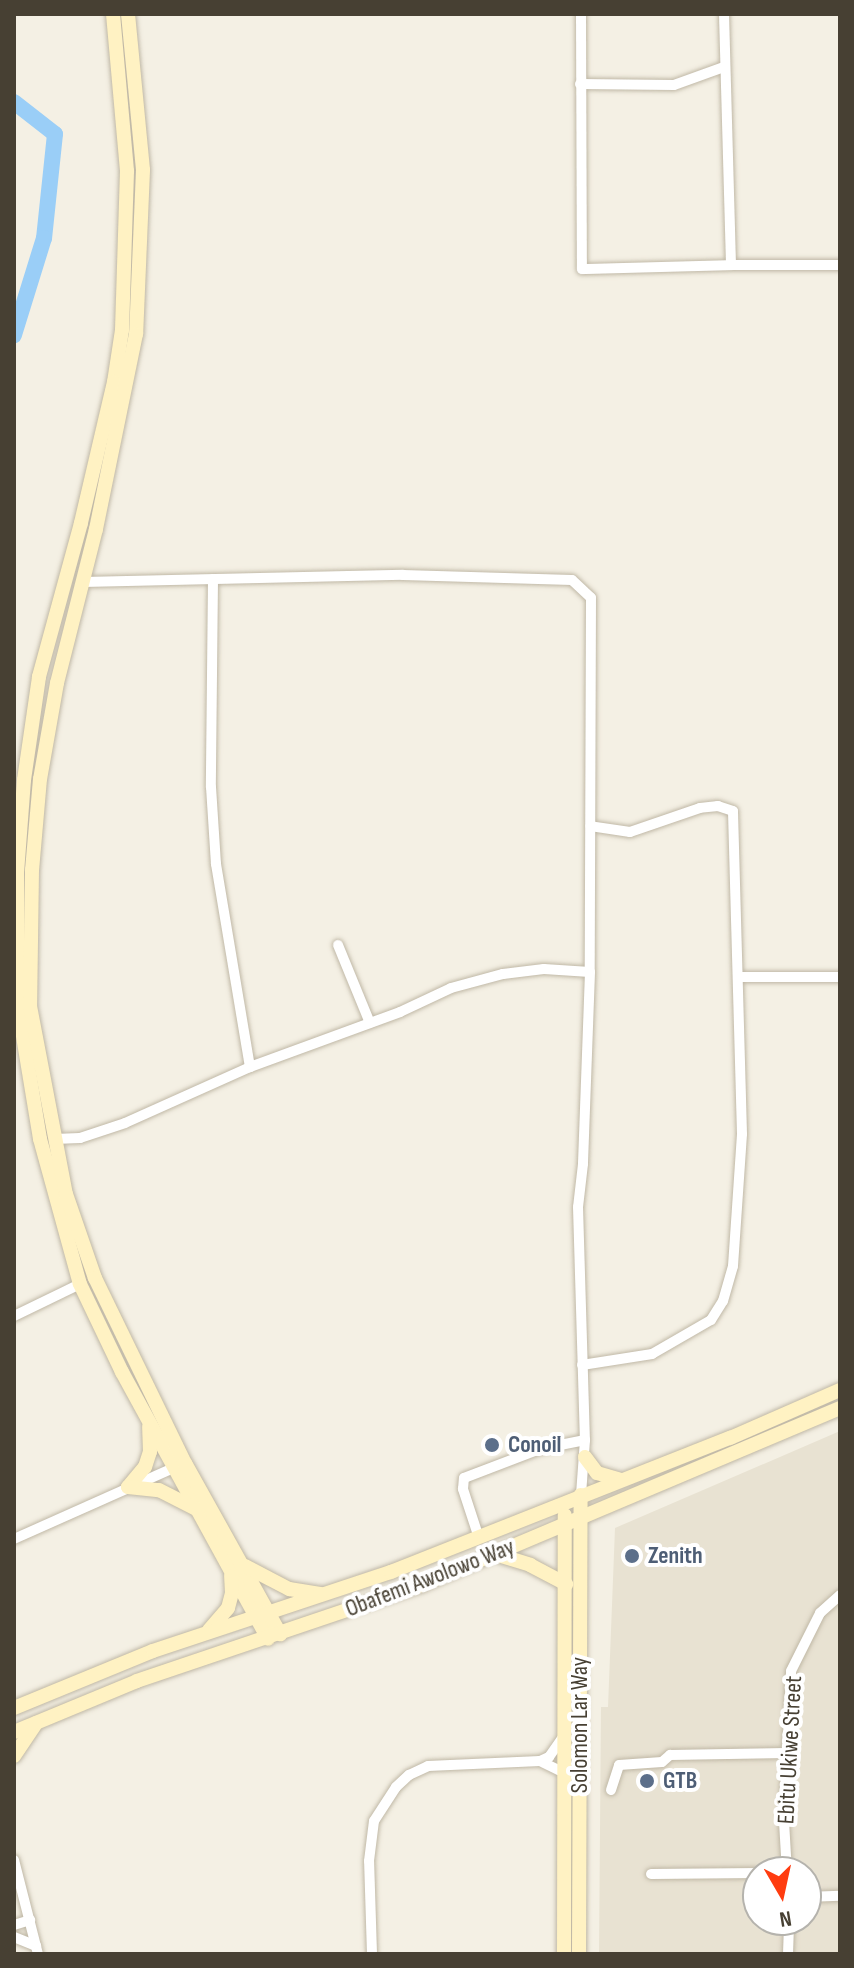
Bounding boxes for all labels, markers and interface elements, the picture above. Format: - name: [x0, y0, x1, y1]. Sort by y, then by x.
- place label: Conoil: [508, 1431, 561, 1459]
- marker: Conoil: [483, 1436, 501, 1454]
- street label: Obafemi Awolowo Way: [341, 1533, 519, 1623]
- place label: Zenith: [648, 1542, 703, 1570]
- marker: Zenith: [623, 1547, 641, 1565]
- street label: Solomon Lar Way: [566, 1657, 594, 1793]
- street label: Ebitu Ukiwe Street: [772, 1675, 808, 1825]
- place label: GTB: [663, 1767, 697, 1795]
- marker: GTB: [638, 1772, 656, 1790]
- north arrow: [742, 1856, 822, 1936]
- text: N: [778, 1904, 793, 1932]

